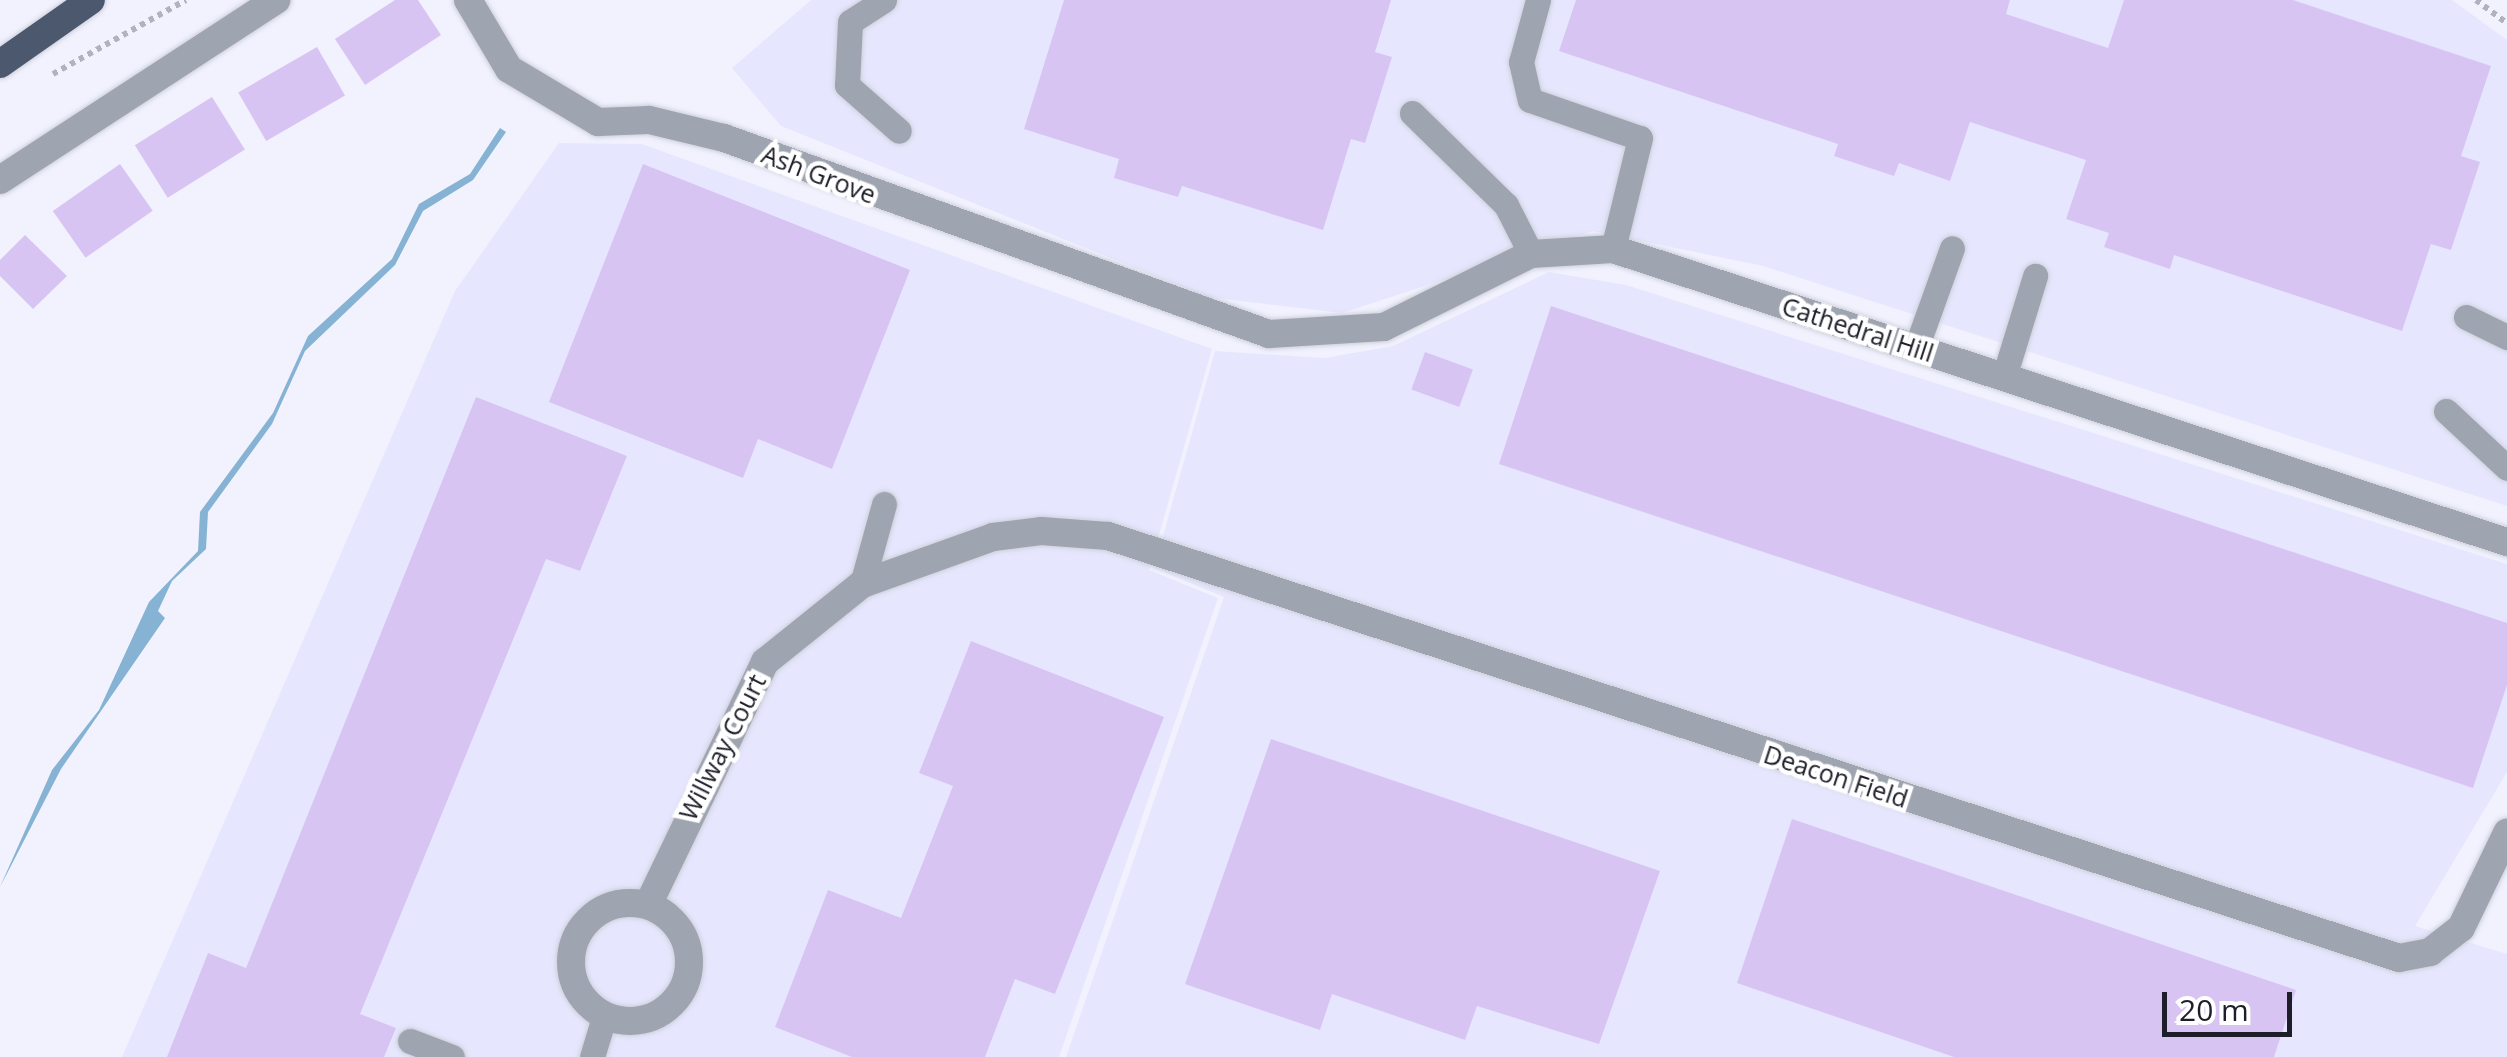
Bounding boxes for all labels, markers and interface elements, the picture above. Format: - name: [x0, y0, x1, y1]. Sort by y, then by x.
- street label: Ash Grove: [758, 139, 880, 209]
- street label: Cathedral Hill: [1778, 290, 1938, 368]
- street label: Willway Court: [672, 669, 772, 825]
- street label: Deacon Field: [1760, 739, 1912, 813]
- scale bar: [2167, 972, 2297, 1034]
- text: 20 m: [2179, 989, 2249, 1030]

